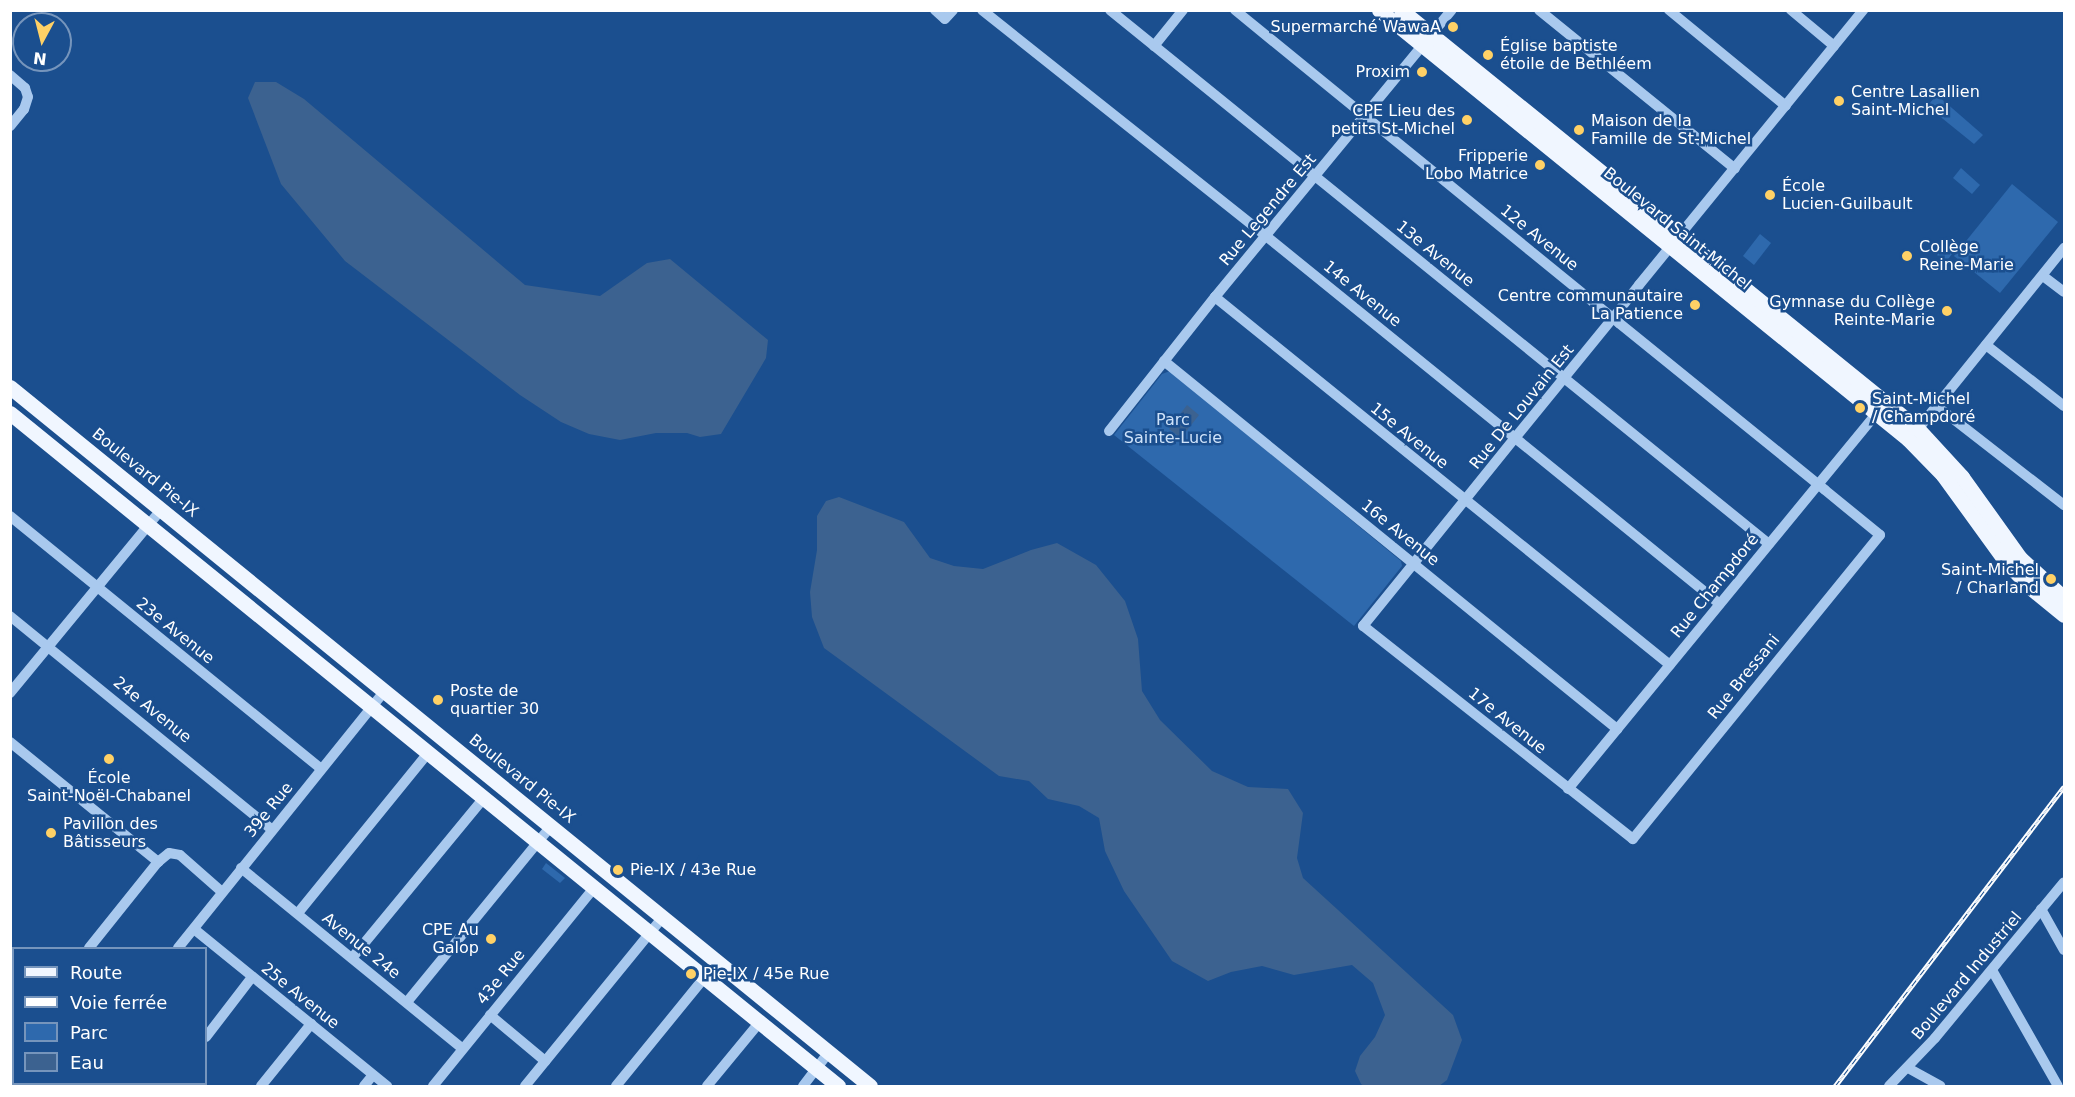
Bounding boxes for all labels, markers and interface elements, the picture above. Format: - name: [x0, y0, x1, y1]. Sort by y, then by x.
- north arrow: [12, 12, 72, 72]
- place label: Supermarché WawaA: [1270, 17, 1441, 37]
- marker: Supermarché WawaA: [1446, 20, 1460, 34]
- place label: Église baptiste étoile de Bethléem: [1500, 36, 1652, 74]
- text: N: [32, 48, 48, 69]
- marker: Église baptiste étoile de Bethléem: [1481, 48, 1495, 62]
- place label: Proxim: [1356, 62, 1410, 82]
- marker: Proxim: [1415, 65, 1429, 79]
- place label: Centre Lasallien Saint-Michel: [1851, 82, 1980, 120]
- marker: Centre Lasallien Saint-Michel: [1832, 94, 1846, 108]
- place label: CPE Lieu des petits St-Michel: [1331, 101, 1455, 139]
- place label: Maison de la Famille de St-Michel: [1591, 111, 1751, 149]
- marker: CPE Lieu des petits St-Michel: [1460, 113, 1474, 127]
- marker: Maison de la Famille de St-Michel: [1572, 123, 1586, 137]
- place label: Fripperie Lobo Matrice: [1425, 146, 1528, 184]
- street label: Rue Legendre Est: [1216, 150, 1320, 270]
- marker: Fripperie Lobo Matrice: [1533, 158, 1547, 172]
- street label: Boulevard Saint-Michel: [1599, 164, 1755, 294]
- place label: École Lucien-Guilbault: [1782, 176, 1913, 214]
- marker: École Lucien-Guilbault: [1763, 188, 1777, 202]
- street label: 12e Avenue: [1496, 201, 1582, 275]
- street label: 13e Avenue: [1392, 217, 1478, 291]
- place label: Collège Reine-Marie: [1919, 237, 2014, 275]
- marker: Collège Reine-Marie: [1900, 249, 1914, 263]
- street label: 14e Avenue: [1319, 257, 1405, 331]
- place label: Centre communautaire La Patience: [1498, 286, 1683, 324]
- place label: Gymnase du Collège Reinte-Marie: [1769, 292, 1935, 330]
- marker: Centre communautaire La Patience: [1688, 298, 1702, 312]
- marker: Gymnase du Collège Reinte-Marie: [1940, 304, 1954, 318]
- street label: Rue De Louvain Est: [1466, 341, 1578, 473]
- place label: Saint-Michel / Champdoré: [1872, 389, 1975, 427]
- street label: 15e Avenue: [1366, 399, 1452, 473]
- marker: Saint-Michel / Champdoré: [1853, 401, 1867, 415]
- park label: Parc Sainte-Lucie: [1124, 410, 1222, 448]
- street label: Boulevard Pie-IX: [88, 424, 202, 522]
- street label: 16e Avenue: [1357, 496, 1443, 570]
- street label: Rue Champdoré: [1667, 530, 1763, 642]
- place label: Saint-Michel / Charland: [1941, 560, 2039, 598]
- marker: Saint-Michel / Charland: [2044, 572, 2058, 586]
- street label: 23e Avenue: [132, 594, 218, 668]
- street label: Rue Bressani: [1704, 631, 1784, 723]
- street label: 24e Avenue: [109, 673, 195, 747]
- place label: Poste de quartier 30: [450, 681, 539, 719]
- street label: 17e Avenue: [1464, 684, 1550, 758]
- marker: Poste de quartier 30: [431, 693, 445, 707]
- street label: Boulevard Pie-IX: [465, 730, 579, 828]
- marker: École Saint-Noël-Chabanel: [102, 752, 116, 766]
- place label: École Saint-Noël-Chabanel: [27, 768, 191, 806]
- street label: 39e Rue: [241, 778, 297, 842]
- place label: Pavillon des Bâtisseurs: [63, 814, 158, 852]
- marker: Pavillon des Bâtisseurs: [44, 826, 58, 840]
- place label: Pie-IX / 43e Rue: [630, 860, 756, 880]
- marker: Pie-IX / 43e Rue: [611, 863, 625, 877]
- street label: Boulevard Industriel: [1908, 908, 2026, 1044]
- street label: Avenue 24e: [318, 909, 404, 983]
- place label: CPE Au Galop: [422, 920, 479, 958]
- marker: CPE Au Galop: [484, 932, 498, 946]
- street label: 43e Rue: [473, 945, 529, 1009]
- legend: [12, 947, 207, 1085]
- street label: 25e Avenue: [257, 959, 343, 1033]
- text: Route: [70, 962, 122, 983]
- place label: Pie-IX / 45e Rue: [703, 964, 829, 984]
- marker: Pie-IX / 45e Rue: [684, 967, 698, 981]
- text: Voie ferrée: [70, 992, 167, 1013]
- text: Parc: [70, 1022, 108, 1043]
- text: Eau: [70, 1052, 104, 1073]

